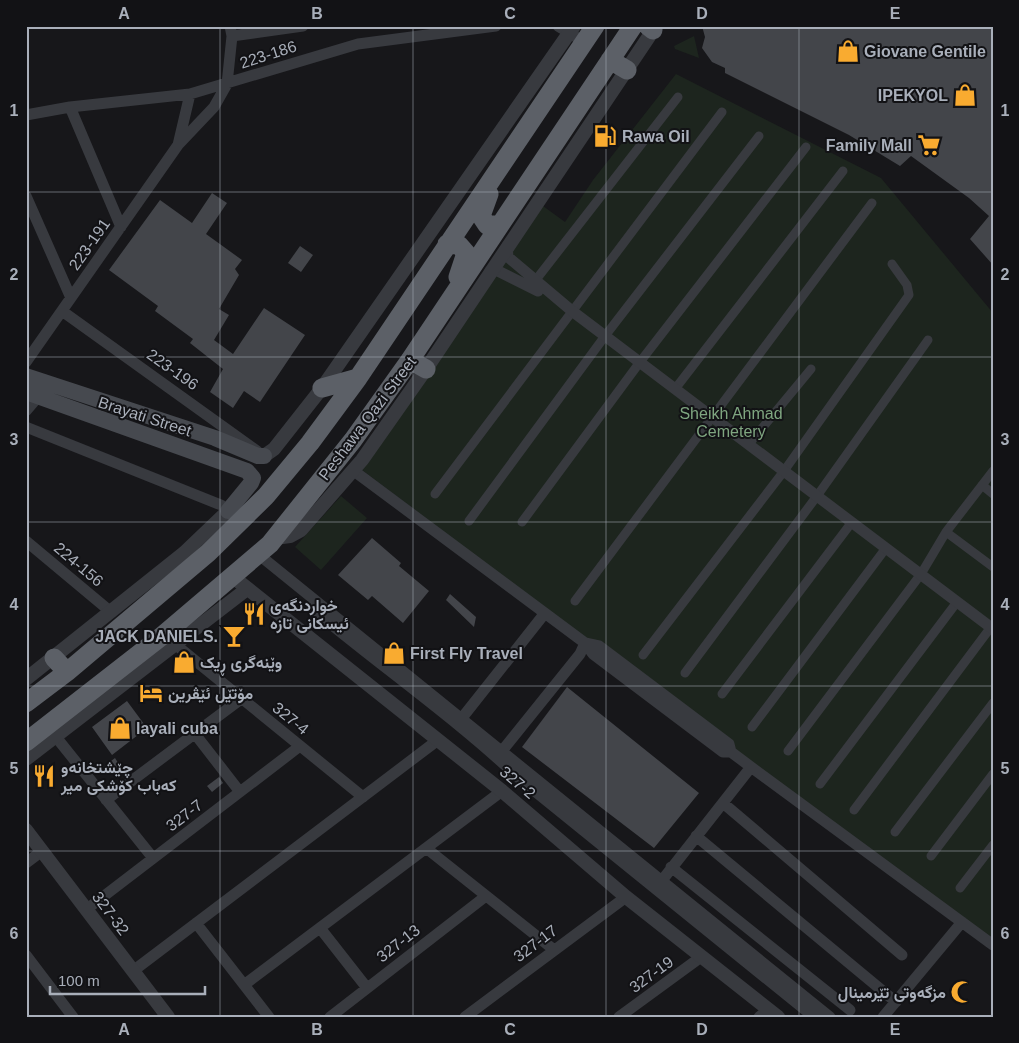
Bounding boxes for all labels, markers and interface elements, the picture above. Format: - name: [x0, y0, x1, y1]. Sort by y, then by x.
- text: A: [118, 5, 130, 22]
- text: B: [311, 5, 323, 22]
- text: C: [504, 5, 516, 22]
- text: D: [696, 5, 708, 22]
- text: E: [890, 5, 901, 22]
- street label: 223-186: [238, 37, 299, 72]
- shop icon: Giovane Gentile: [835, 38, 861, 64]
- place label: Giovane Gentile: [864, 43, 986, 60]
- shop icon: IPEKYOL: [952, 82, 978, 108]
- place label: IPEKYOL: [878, 87, 948, 104]
- text: 1: [10, 102, 19, 119]
- text: 1: [1001, 102, 1010, 119]
- fuel station icon: Rawa Oil: [592, 123, 618, 149]
- place label: Rawa Oil: [622, 128, 690, 145]
- supermarket icon: Family Mall: [916, 132, 942, 158]
- place label: Family Mall: [826, 137, 912, 154]
- street label: 223-191: [66, 215, 113, 273]
- text: 2: [10, 266, 19, 283]
- text: 2: [1001, 266, 1010, 283]
- street label: 223-196: [144, 346, 202, 393]
- street label: Peshawa Qazi Street: [315, 353, 420, 483]
- street label: Brayati Street: [96, 393, 194, 440]
- park label: Sheikh Ahmad Cemetery: [679, 405, 783, 440]
- text: 3: [10, 431, 19, 448]
- text: 3: [1001, 431, 1010, 448]
- street label: 224-156: [51, 539, 107, 590]
- text: 4: [10, 596, 19, 613]
- text: 4: [1001, 596, 1010, 613]
- place label: خواردنگەی ئیسکانی تازە: [270, 597, 349, 634]
- restaurant icon: خواردنگەی ئیسکانی تازە: [241, 601, 267, 627]
- bar icon: JACK DANIELS.: [221, 623, 247, 649]
- place label: JACK DANIELS.: [95, 628, 218, 645]
- shop icon: First Fly Travel: [381, 640, 407, 666]
- place label: First Fly Travel: [410, 645, 523, 662]
- shop icon: وێنەگری ڕیک: [171, 649, 197, 675]
- place label: وێنەگری ڕیک: [200, 654, 282, 676]
- hotel icon: مۆتێل ئێڤرین: [138, 680, 164, 706]
- place label: مۆتێل ئێڤرین: [168, 685, 254, 704]
- street label: 327-4: [269, 699, 312, 738]
- shop icon: layali cuba: [107, 715, 133, 741]
- place label: layali cuba: [136, 720, 218, 737]
- place label: چێشتخانەو کەباب کۆشکی میر: [60, 759, 177, 796]
- text: 5: [10, 760, 19, 777]
- text: 5: [1001, 760, 1010, 777]
- restaurant icon: چێشتخانەو کەباب کۆشکی میر: [31, 763, 57, 789]
- street label: 327-2: [497, 763, 539, 802]
- street label: 327-7: [163, 796, 206, 835]
- street label: 327-32: [89, 888, 132, 938]
- street label: 327-13: [373, 921, 423, 965]
- street label: 327-17: [510, 922, 560, 965]
- text: 6: [10, 925, 19, 942]
- text: 6: [1001, 925, 1010, 942]
- street label: 327-19: [626, 953, 677, 996]
- scale bar: [50, 963, 205, 995]
- text: 100 m: [58, 972, 100, 989]
- mosque icon: مزگەوتی تێرمینال: [949, 979, 975, 1005]
- place label: مزگەوتی تێرمینال: [838, 984, 946, 1003]
- text: A: [118, 1021, 130, 1038]
- text: B: [311, 1021, 323, 1038]
- text: C: [504, 1021, 516, 1038]
- text: D: [696, 1021, 708, 1038]
- text: E: [890, 1021, 901, 1038]

